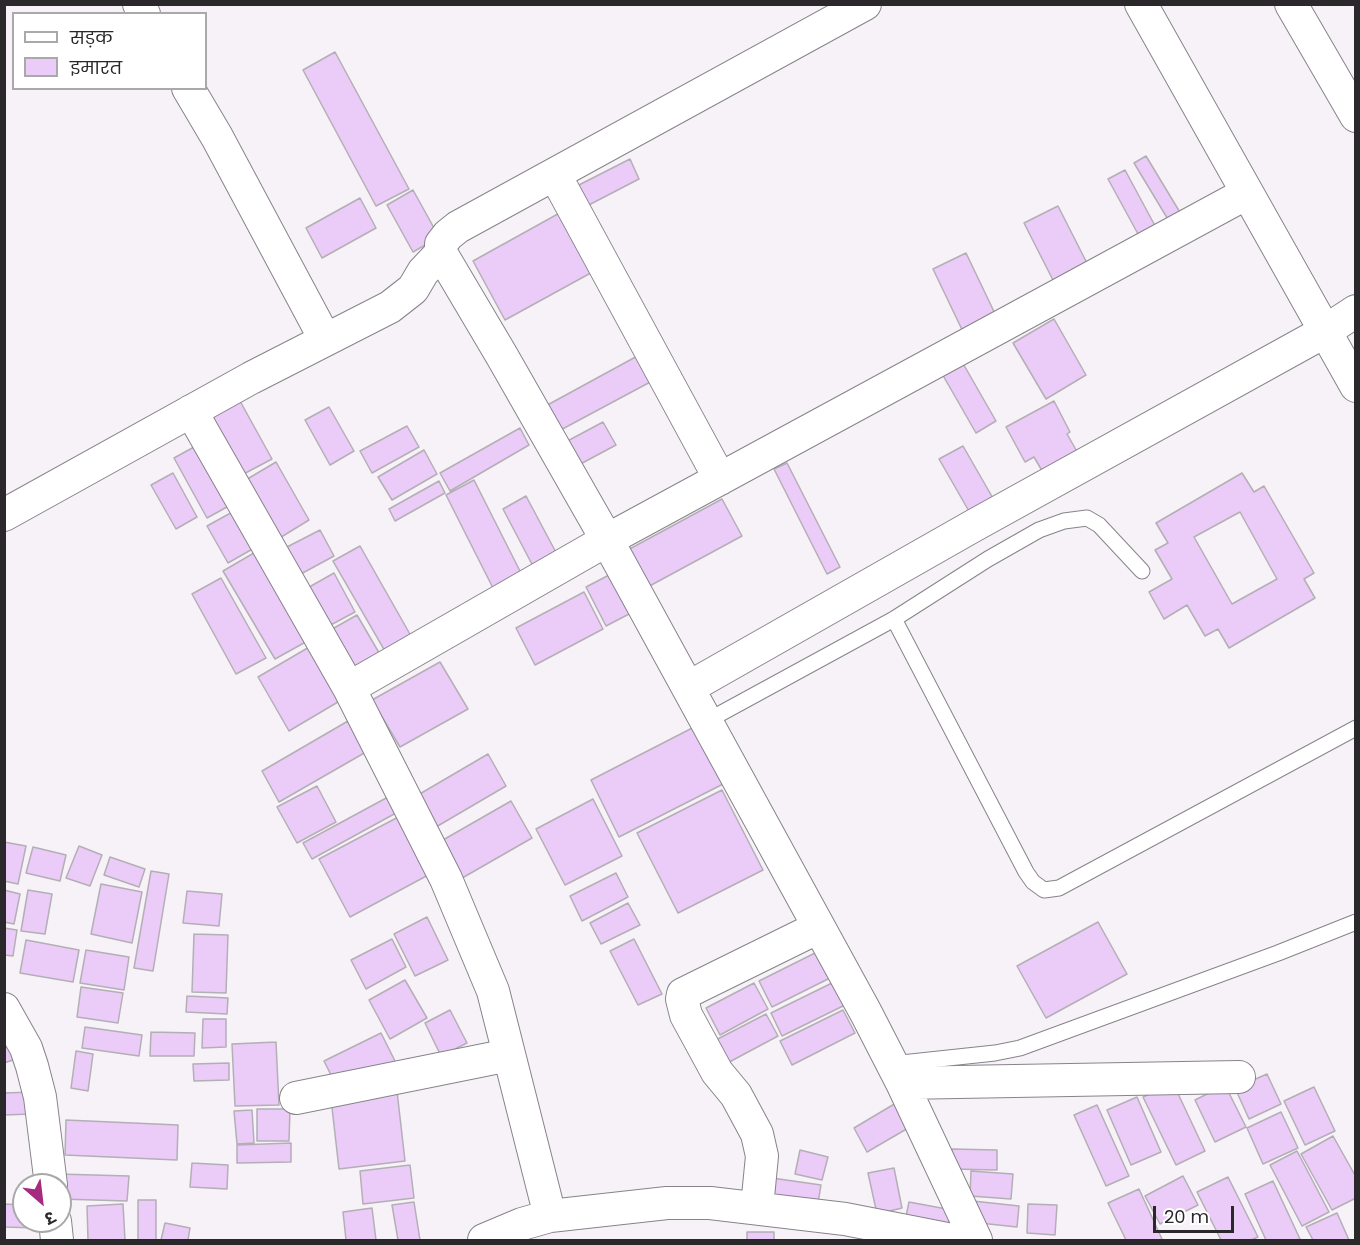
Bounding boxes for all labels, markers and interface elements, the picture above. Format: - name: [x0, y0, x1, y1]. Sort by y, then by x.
- legend: [12, 12, 207, 90]
- text: सड़क: [70, 25, 113, 50]
- text: इमारत: [70, 55, 122, 80]
- north arrow: [12, 1173, 72, 1233]
- scale bar: [1156, 1194, 1237, 1232]
- text: 20 m: [1164, 1204, 1209, 1229]
- text: उ: [40, 1205, 59, 1230]

